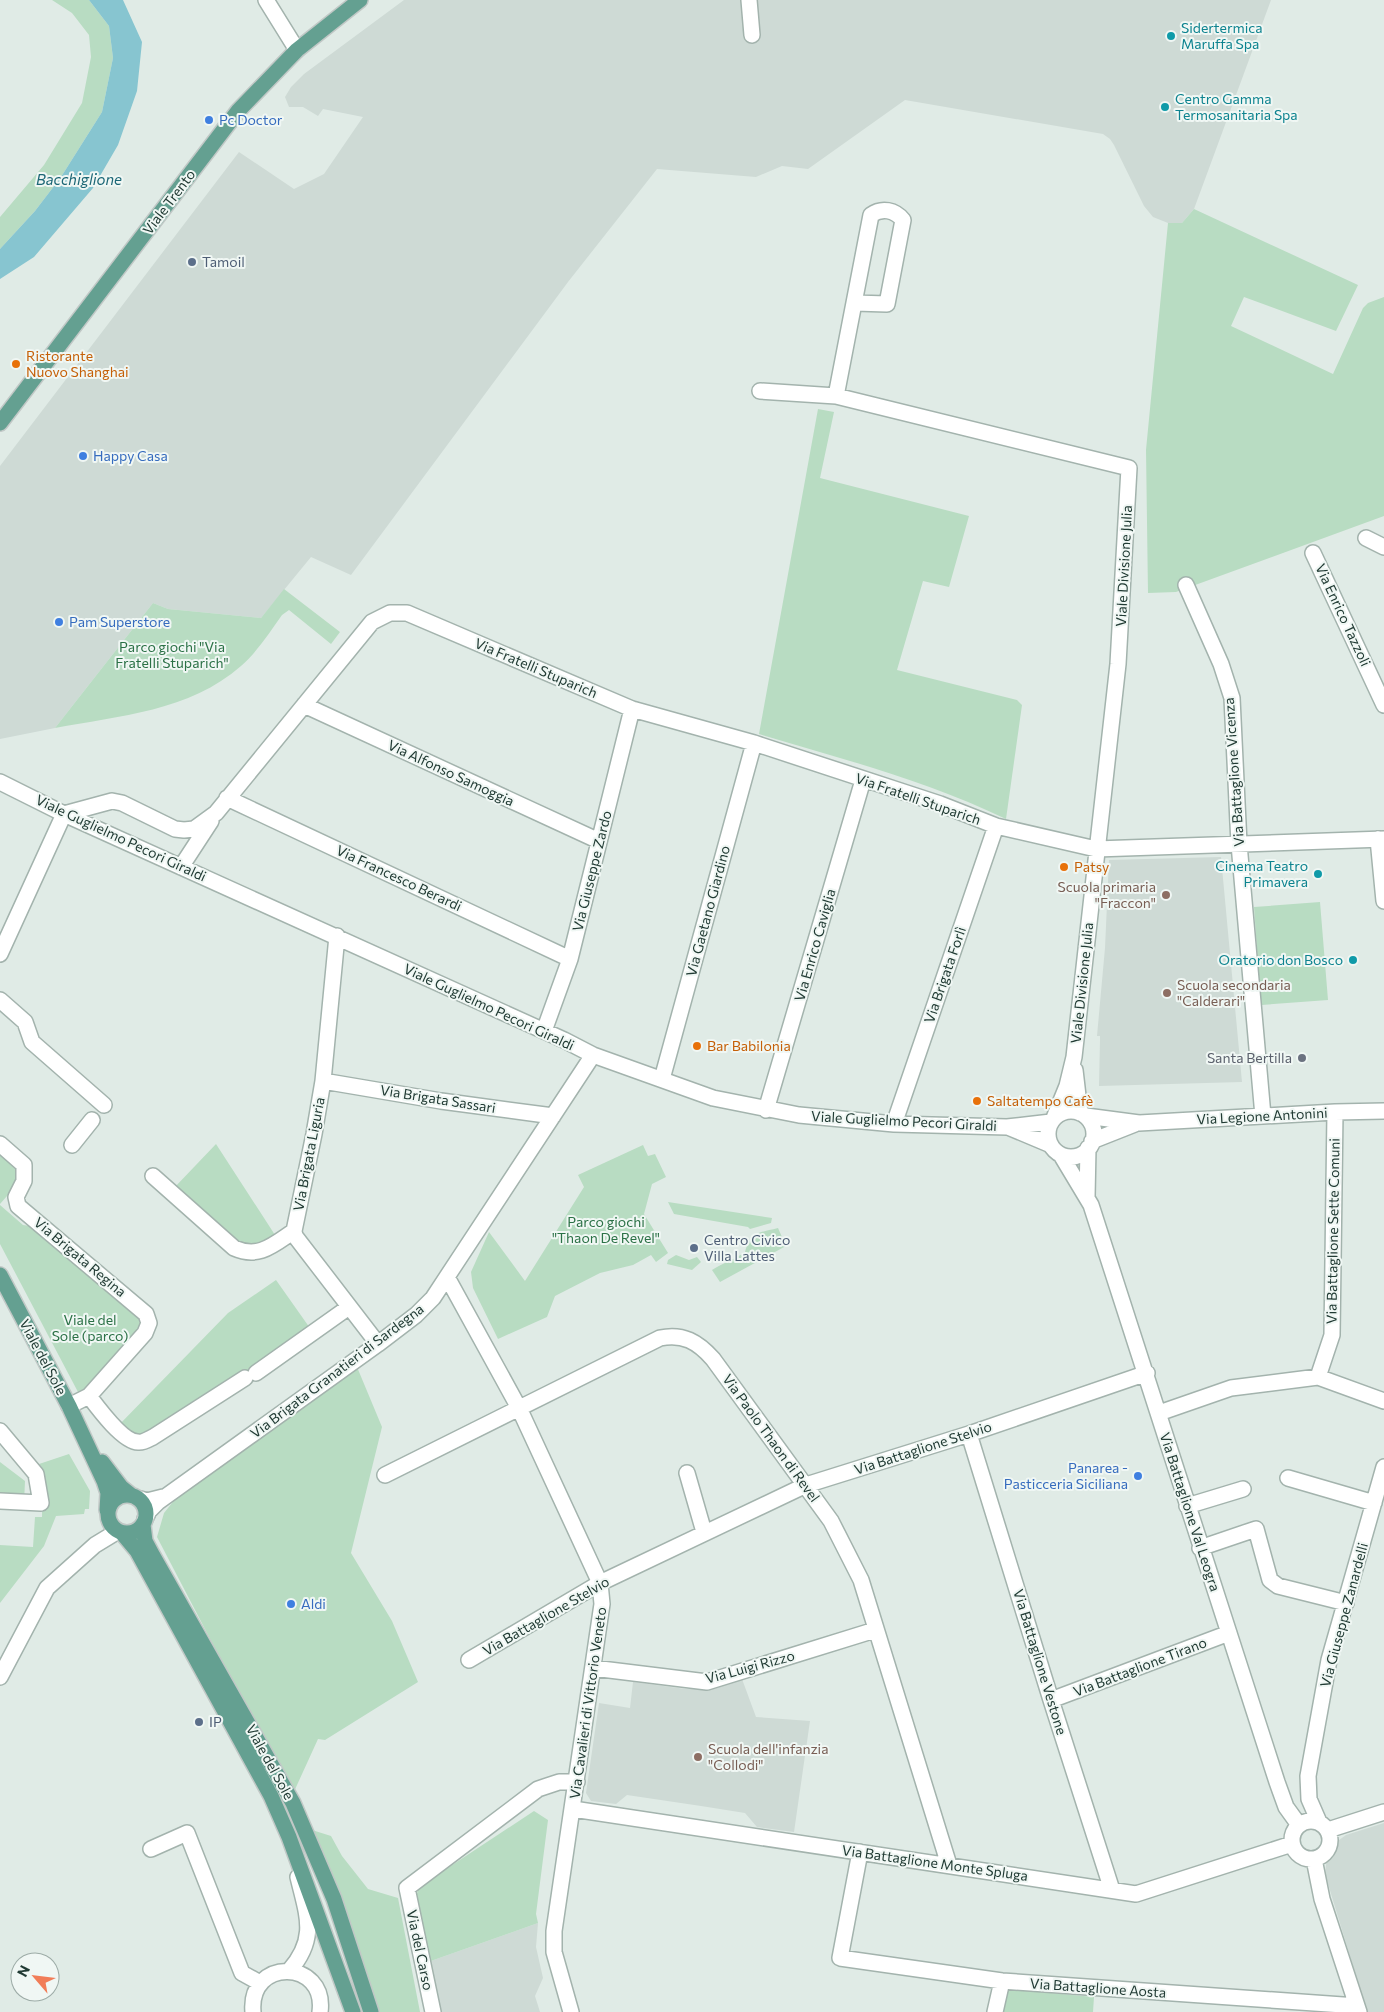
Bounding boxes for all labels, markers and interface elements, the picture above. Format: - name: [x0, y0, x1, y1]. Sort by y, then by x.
- place label: Sidertermica Maruffa Spa: [1181, 19, 1263, 52]
- marker: Sidertermica Maruffa Spa: [1165, 30, 1177, 42]
- place label: Centro Gamma Termosanitaria Spa: [1175, 90, 1298, 123]
- marker: Centro Gamma Termosanitaria Spa: [1159, 101, 1171, 113]
- place label: Pc Doctor: [219, 111, 283, 128]
- marker: Pc Doctor: [203, 114, 215, 126]
- street label: Viale Trento: [139, 166, 198, 237]
- water label: Bacchiglione: [36, 170, 122, 188]
- place label: Tamoil: [202, 253, 245, 270]
- marker: Tamoil: [186, 256, 198, 268]
- place label: Ristorante Nuovo Shanghai: [26, 347, 129, 380]
- marker: Ristorante Nuovo Shanghai: [10, 358, 22, 370]
- place label: Happy Casa: [93, 447, 168, 464]
- marker: Happy Casa: [77, 450, 89, 462]
- street label: Viale Divisione Julia: [1112, 505, 1135, 627]
- street label: Via Enrico Tazzoli: [1312, 561, 1375, 669]
- place label: Pam Superstore: [69, 613, 170, 630]
- marker: Pam Superstore: [53, 616, 65, 628]
- street label: Via Fratelli Stuparich: [472, 634, 600, 701]
- park label: Parco giochi "Via Fratelli Stuparich": [115, 638, 229, 671]
- street label: Via Battaglione Vicenza: [1220, 697, 1247, 847]
- street label: Via Alfonso Samoggia: [385, 736, 517, 809]
- street label: Via Fratelli Stuparich: [853, 769, 983, 828]
- street label: Viale Guglielmo Pecori Giraldi: [33, 791, 209, 885]
- street label: Via Giuseppe Zardo: [568, 809, 615, 933]
- street label: Via Francesco Berardi: [334, 841, 465, 914]
- street label: Via Gaetano Giardino: [682, 844, 733, 978]
- place label: Cinema Teatro Primavera: [1215, 857, 1308, 890]
- place label: Patsy: [1074, 858, 1109, 875]
- marker: Patsy: [1058, 861, 1070, 873]
- marker: Cinema Teatro Primavera: [1312, 868, 1324, 880]
- place label: Scuola primaria "Fraccon": [1058, 878, 1156, 911]
- street label: Via Enrico Caviglia: [790, 887, 839, 1003]
- marker: Scuola primaria "Fraccon": [1160, 889, 1172, 901]
- street label: Viale Divisione Julia: [1067, 922, 1096, 1044]
- street label: Via Brigata Forlì: [920, 924, 969, 1025]
- place label: Oratorio don Bosco: [1218, 951, 1343, 968]
- marker: Oratorio don Bosco: [1347, 954, 1359, 966]
- street label: Viale Guglielmo Pecori Giraldi: [401, 960, 577, 1054]
- place label: Scuola secondaria "Calderari": [1177, 976, 1291, 1009]
- marker: Scuola secondaria "Calderari": [1161, 987, 1173, 999]
- place label: Bar Babilonia: [707, 1037, 791, 1054]
- marker: Bar Babilonia: [691, 1040, 703, 1052]
- place label: Santa Bertilla: [1207, 1049, 1292, 1066]
- marker: Santa Bertilla: [1296, 1052, 1308, 1064]
- street label: Via Brigata Sassari: [379, 1081, 497, 1116]
- place label: Saltatempo Cafè: [987, 1092, 1093, 1109]
- marker: Saltatempo Cafè: [971, 1095, 983, 1107]
- street label: Via Brigata Liguria: [289, 1096, 328, 1212]
- street label: Via Legione Antonini: [1196, 1104, 1328, 1127]
- street label: Viale Guglielmo Pecori Giraldi: [811, 1107, 997, 1134]
- street label: Via Battaglione Sette Comuni: [1322, 1138, 1343, 1324]
- street label: Via Brigata Regina: [31, 1213, 130, 1300]
- park label: Parco giochi "Thaon De Revel": [552, 1213, 660, 1246]
- place label: Centro Civico Villa Lattes: [704, 1231, 790, 1264]
- marker: Centro Civico Villa Lattes: [688, 1242, 700, 1254]
- street label: Via Brigata Granatieri di Sardegna: [247, 1300, 427, 1441]
- park label: Viale del Sole (parco): [52, 1311, 128, 1344]
- street label: Viale del Sole: [16, 1316, 71, 1398]
- street label: Via Paolo Thaon di Revel: [719, 1370, 824, 1505]
- street label: Via Battaglione Stelvio: [852, 1417, 994, 1478]
- street label: Via Battaglione Val Leogra: [1157, 1430, 1224, 1593]
- place label: Panarea - Pasticceria Siciliana: [1004, 1459, 1128, 1492]
- marker: Panarea - Pasticceria Siciliana: [1132, 1470, 1144, 1482]
- street label: Via Giuseppe Zanardelli: [1316, 1541, 1371, 1689]
- street label: Via Battaglione Stelvio: [479, 1572, 612, 1659]
- street label: Via Battaglione Vestone: [1010, 1587, 1071, 1737]
- place label: Aldi: [301, 1595, 326, 1612]
- marker: Aldi: [285, 1598, 297, 1610]
- street label: Via Cavalieri di Vittorio Veneto: [566, 1606, 609, 1800]
- street label: Via Battaglione Tirano: [1071, 1633, 1209, 1700]
- street label: Via Luigi Rizzo: [703, 1646, 796, 1687]
- place label: IP: [209, 1713, 222, 1730]
- marker: IP: [193, 1716, 205, 1728]
- street label: Viale del Sole: [243, 1721, 298, 1802]
- place label: Scuola dell'infanzia "Collodi": [708, 1740, 829, 1773]
- marker: Scuola dell'infanzia "Collodi": [692, 1751, 704, 1763]
- street label: Via Battaglione Monte Spluga: [841, 1841, 1029, 1884]
- street label: Via del Carso: [404, 1908, 437, 1992]
- north arrow: [10, 1952, 60, 2002]
- text: N: [13, 1962, 33, 1979]
- street label: Via Battaglione Aosta: [1029, 1974, 1167, 2001]

